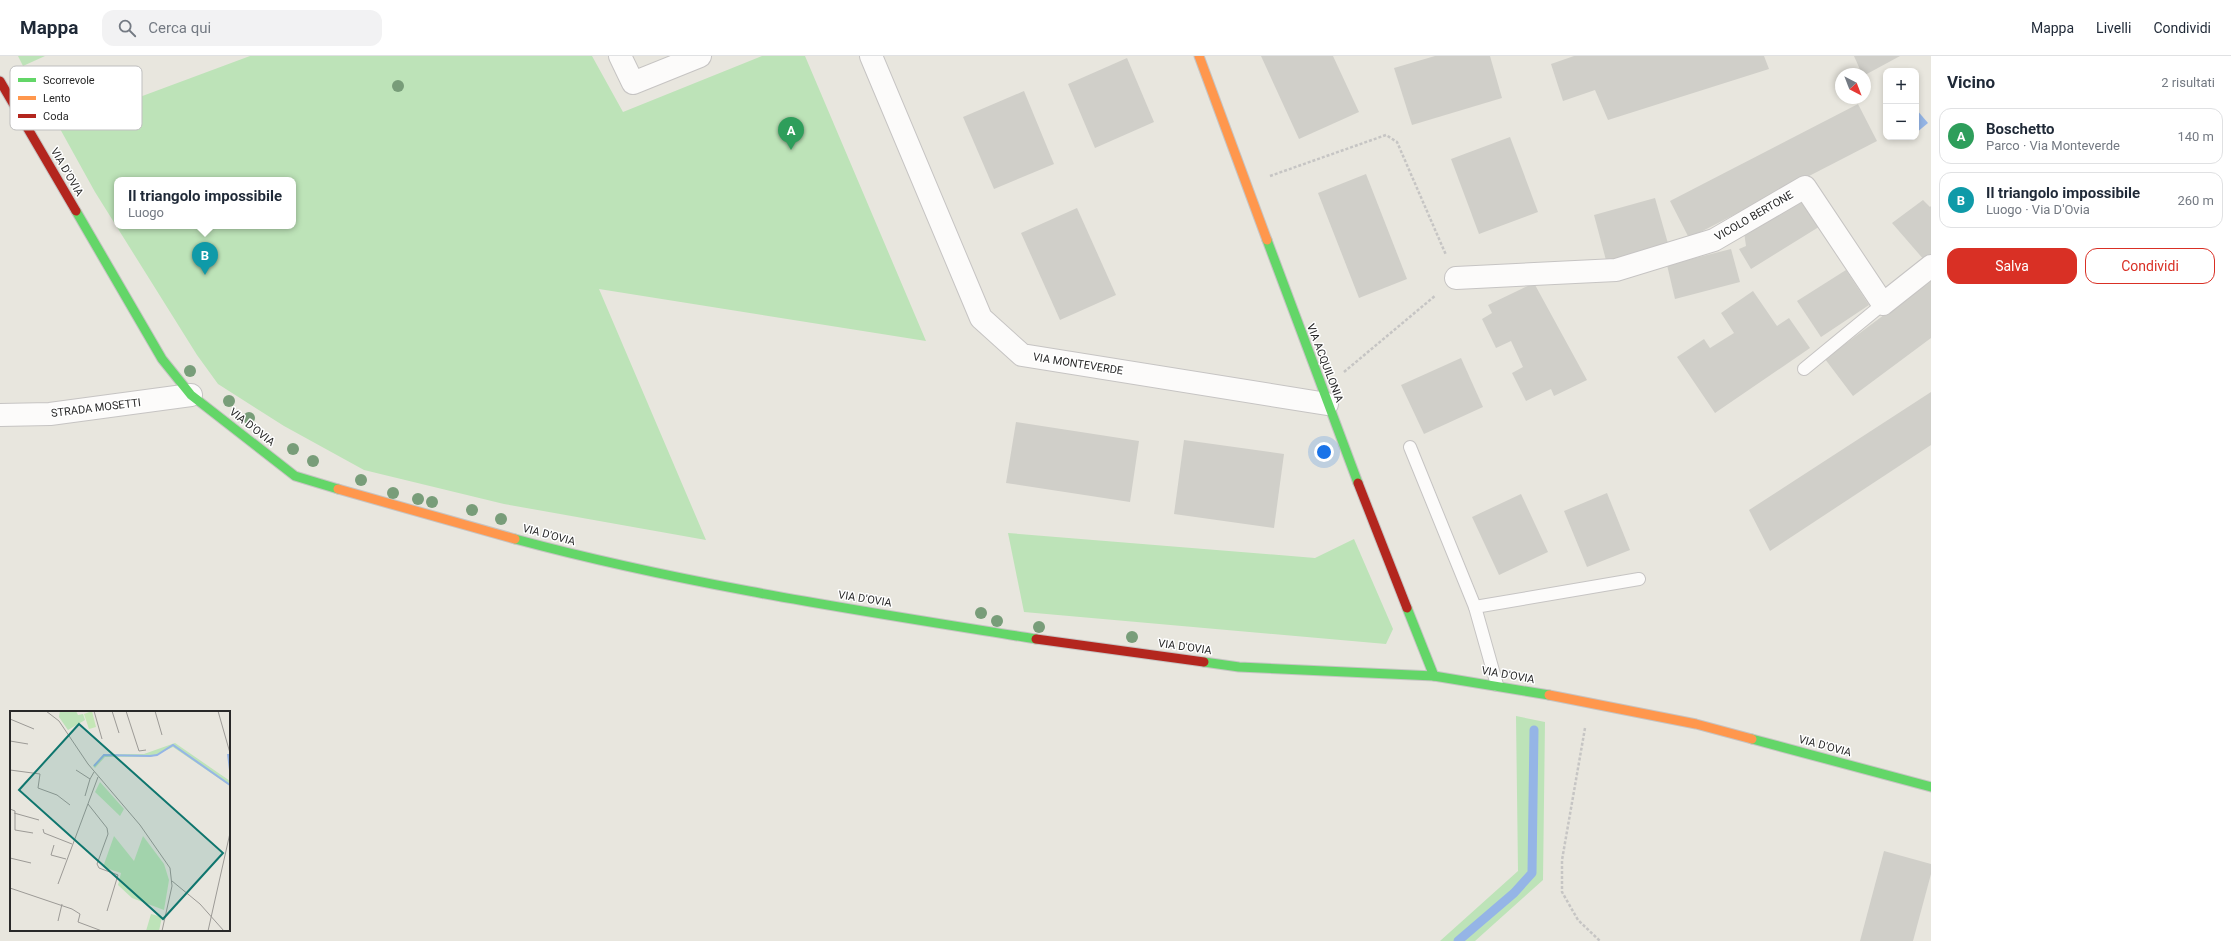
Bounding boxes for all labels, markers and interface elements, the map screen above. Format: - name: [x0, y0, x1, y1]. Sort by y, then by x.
- search box: [102, 10, 382, 46]
- text: Mappa: [20, 16, 78, 39]
- icon: search: [116, 17, 138, 39]
- text: Cerca qui: [148, 19, 211, 37]
- text: Mappa: [2031, 20, 2074, 36]
- text: Livelli: [2096, 20, 2131, 36]
- text: Condividi: [2153, 20, 2211, 36]
- legend: [10, 66, 142, 130]
- north arrow: [1835, 68, 1871, 104]
- map controls: [1883, 68, 1919, 140]
- button: +: [1883, 68, 1919, 104]
- text: Vicino: [1947, 72, 1995, 92]
- text: Scorrevole: [43, 74, 95, 87]
- text: 2 risultati: [2161, 75, 2215, 90]
- text: Lento: [43, 92, 71, 105]
- button: −: [1883, 104, 1919, 140]
- text: Coda: [43, 110, 69, 123]
- pin: A: [778, 117, 804, 150]
- text: Boschetto: [1986, 120, 2054, 138]
- text: A: [1957, 129, 1965, 144]
- text: 140 m: [2177, 129, 2214, 144]
- text: Parco · Via Monteverde: [1986, 138, 2120, 153]
- street label: VIA D'OVIA: [48, 145, 87, 199]
- popup: [114, 177, 296, 229]
- text: Il triangolo impossibile: [1986, 184, 2140, 202]
- text: Il triangolo impossibile: [128, 187, 282, 205]
- street label: VICOLO BERTONE: [1713, 188, 1795, 244]
- text: B: [1957, 193, 1965, 208]
- text: 260 m: [2177, 193, 2214, 208]
- text: Luogo · Via D'Ovia: [1986, 202, 2090, 217]
- text: Luogo: [128, 205, 164, 220]
- pin: B: [192, 242, 218, 275]
- button: Salva: [1947, 248, 2077, 284]
- button: Condividi: [2085, 248, 2215, 284]
- street label: VIA ACQUILONIA: [1304, 322, 1346, 405]
- street label: VIA MONTEVERDE: [1032, 350, 1124, 378]
- street label: STRADA MOSETTI: [50, 396, 142, 420]
- street label: VIA D'OVIA: [227, 405, 278, 449]
- your location: [1314, 442, 1334, 462]
- street label: VIA D'OVIA: [521, 522, 577, 548]
- street label: VIA D'OVIA: [837, 588, 893, 610]
- street label: VIA D'OVIA: [1157, 637, 1213, 657]
- street label: VIA D'OVIA: [1480, 664, 1536, 686]
- inset map: [10, 711, 230, 931]
- street label: VIA D'OVIA: [1797, 733, 1853, 759]

